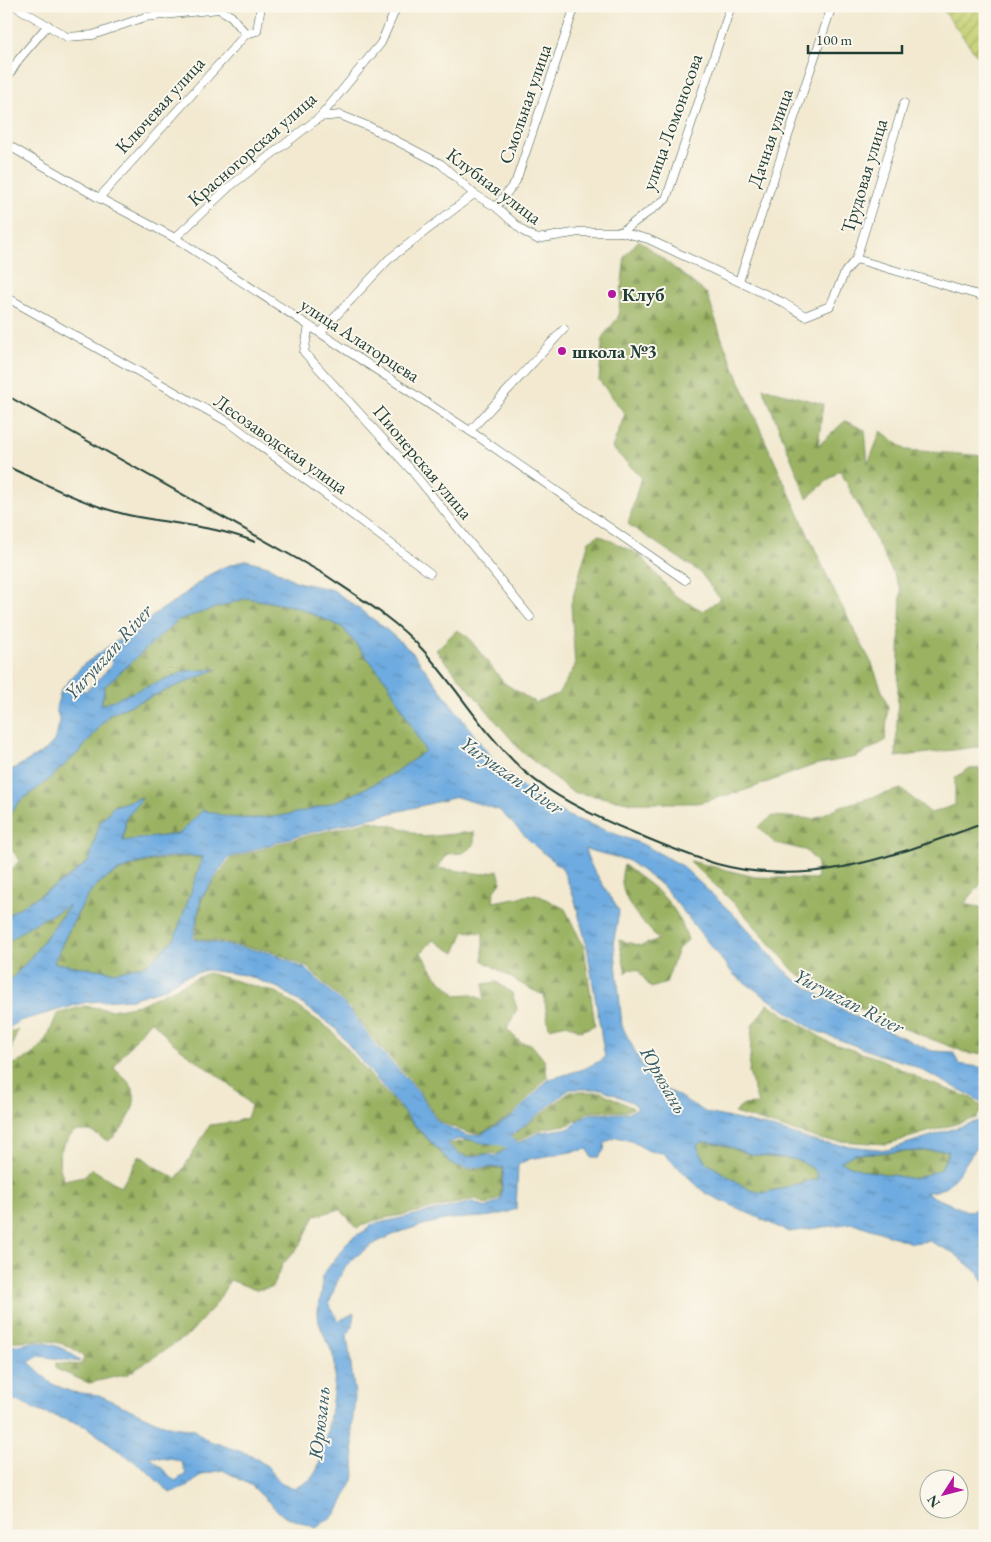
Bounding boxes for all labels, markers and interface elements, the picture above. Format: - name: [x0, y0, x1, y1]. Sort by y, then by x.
- scale bar: [808, 22, 902, 54]
- text: 100 m: [816, 30, 853, 49]
- street label: Смольная улица: [493, 40, 557, 167]
- street label: улица Ломоносова: [636, 50, 708, 194]
- street label: Ключевая улица: [110, 51, 211, 159]
- street label: Дачная улица: [741, 85, 799, 191]
- street label: Красногорская улица: [182, 86, 322, 212]
- street label: Трудовая улица: [835, 115, 893, 236]
- street label: Клубная улица: [441, 142, 547, 230]
- place label: Клуб: [622, 282, 665, 307]
- marker: Клуб: [606, 288, 618, 300]
- street label: улица Алаторцева: [295, 292, 425, 388]
- place label: школа №3: [572, 339, 657, 364]
- marker: школа №3: [556, 345, 568, 357]
- street label: Лесозаводская улица: [209, 388, 353, 500]
- street label: Пионерская улица: [368, 399, 479, 525]
- water label: Yuryuzan River: [58, 598, 159, 705]
- water label: Yuryuzan River: [455, 730, 570, 821]
- water label: Yuryuzan River: [790, 962, 910, 1041]
- water label: Юрюзань: [634, 1041, 694, 1118]
- water label: Юрюзань: [302, 1385, 336, 1462]
- north arrow: [918, 1470, 968, 1520]
- text: N: [922, 1491, 944, 1512]

